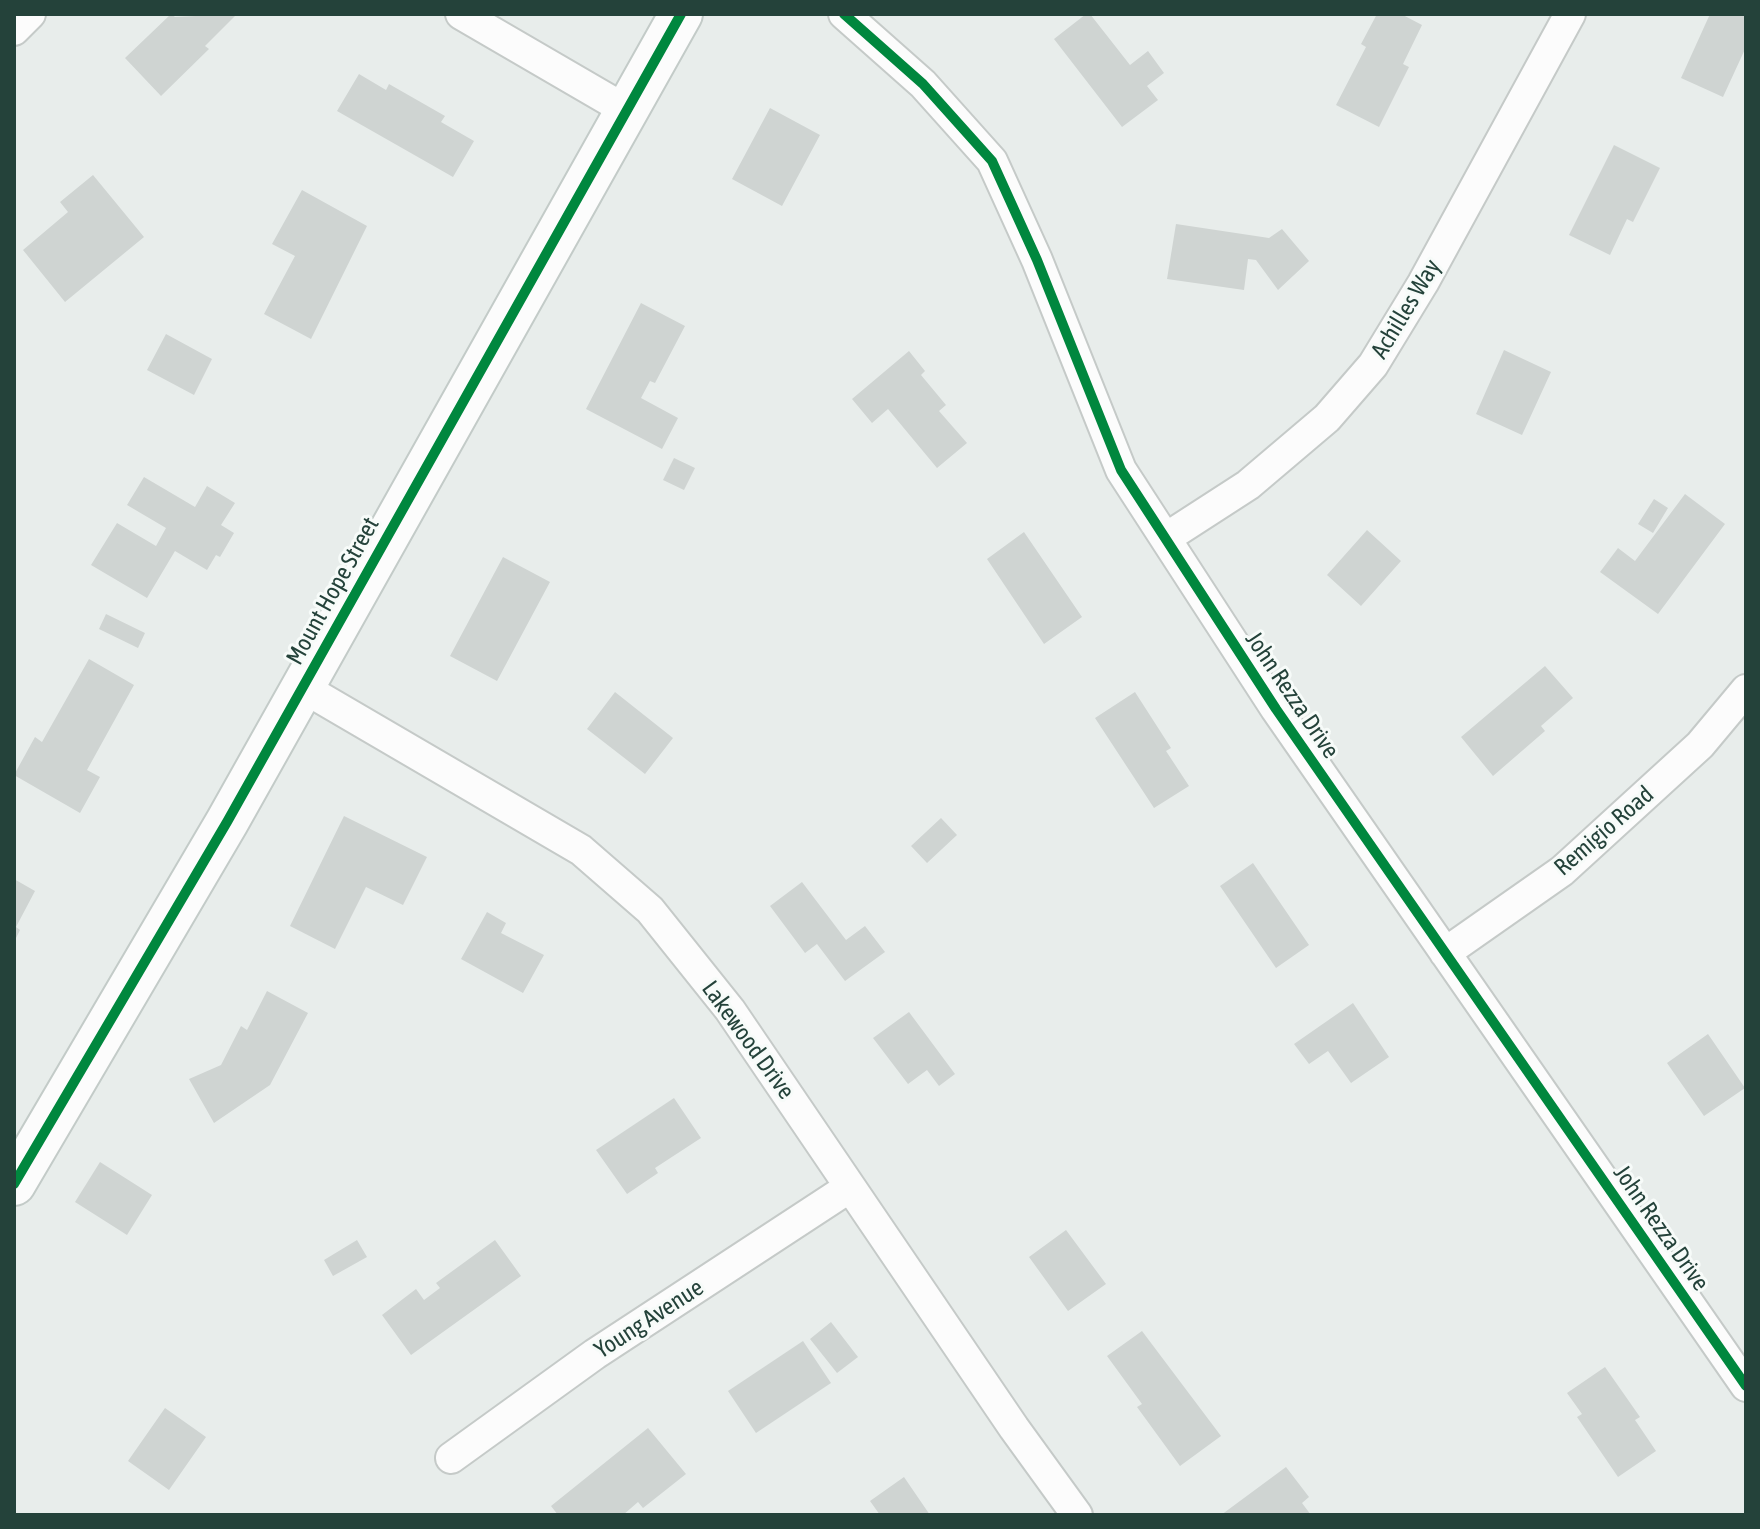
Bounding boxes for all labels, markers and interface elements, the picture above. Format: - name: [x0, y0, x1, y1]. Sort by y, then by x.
- street label: Achilles Way: [1365, 254, 1447, 364]
- street label: Mount Hope Street: [281, 512, 385, 670]
- street label: John Rezza Drive: [1239, 626, 1345, 764]
- street label: Remigio Road: [1549, 780, 1659, 882]
- street label: Lakewood Drive: [695, 975, 801, 1105]
- street label: John Rezza Drive: [1607, 1160, 1715, 1296]
- street label: Young Avenue: [589, 1273, 709, 1365]

